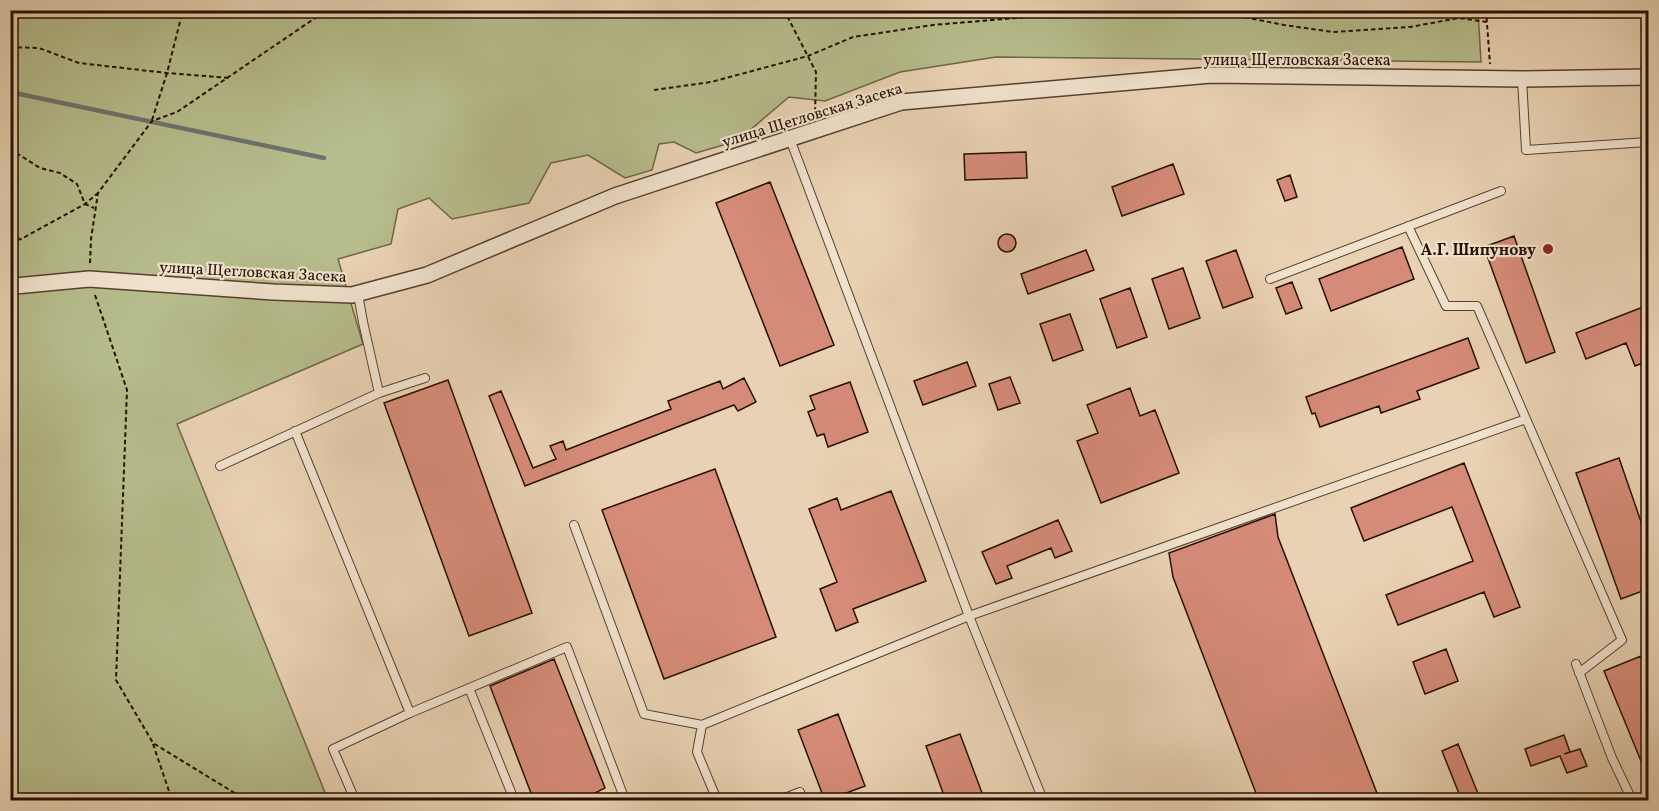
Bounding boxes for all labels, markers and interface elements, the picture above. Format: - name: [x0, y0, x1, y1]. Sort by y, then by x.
- street label: улица Щегловская Засека: [1203, 50, 1391, 72]
- street label: улица Щегловская Засека: [720, 78, 906, 154]
- place label: А.Г. Шипунову: [1421, 240, 1536, 262]
- marker: А.Г. Шипунову: [1541, 242, 1555, 256]
- street label: улица Щегловская Засека: [159, 257, 347, 289]

